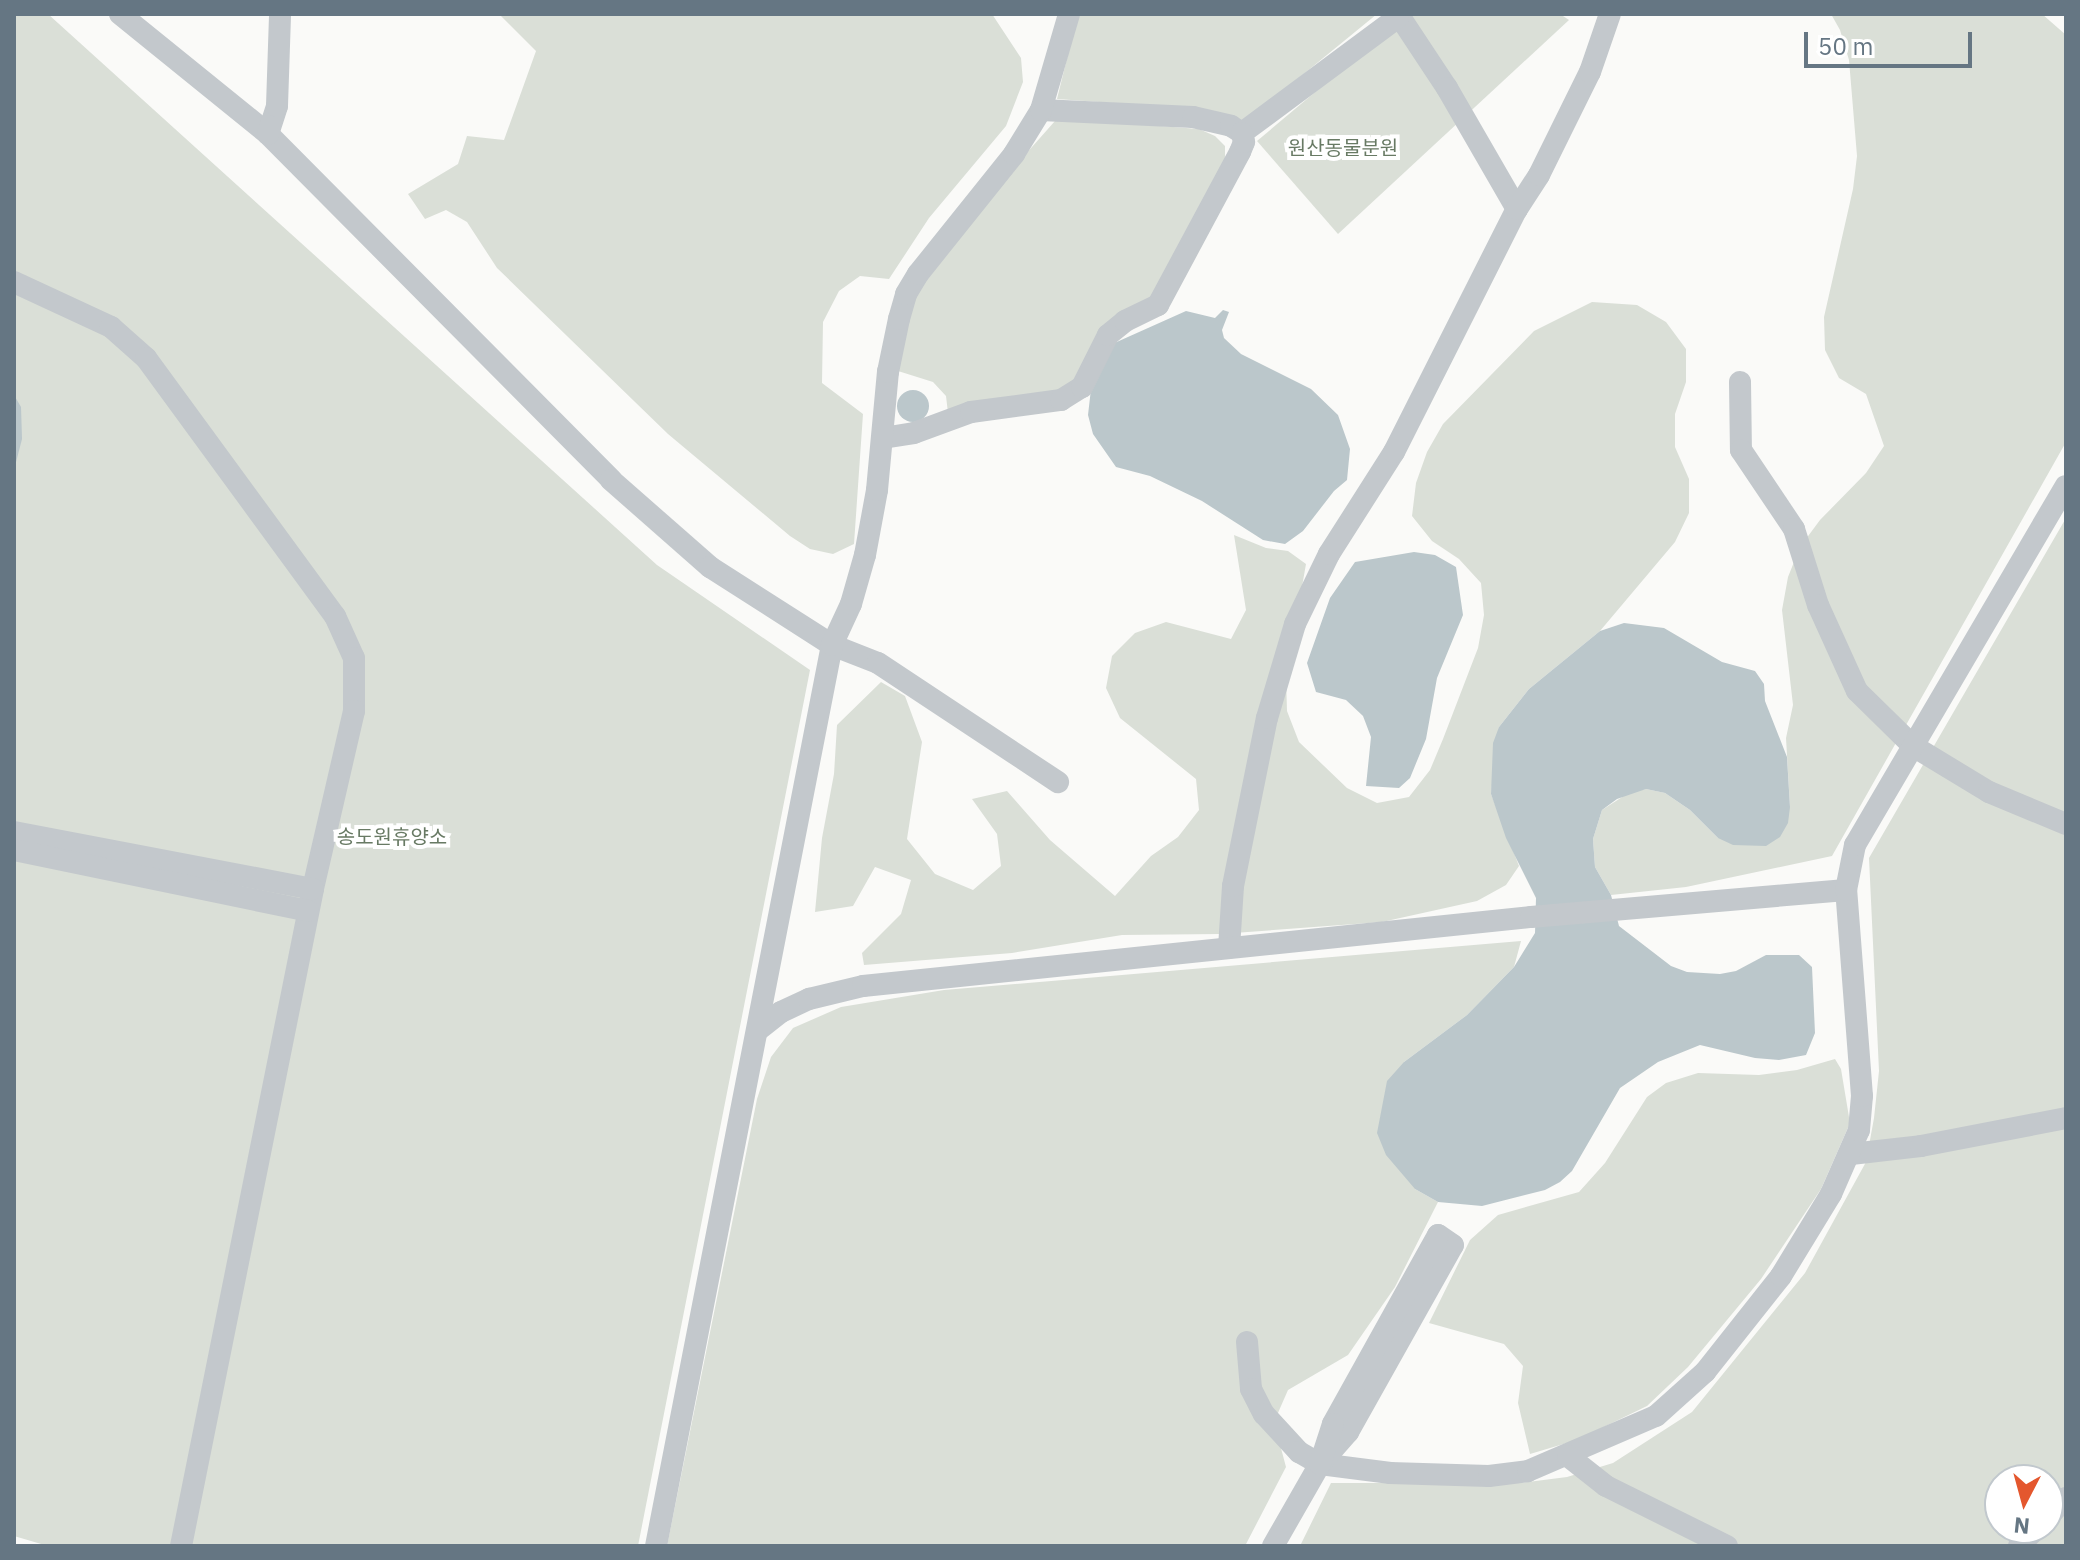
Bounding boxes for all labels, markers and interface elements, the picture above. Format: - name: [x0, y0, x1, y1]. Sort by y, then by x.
- scale bar: [1808, 16, 1976, 66]
- text: 50 m: [1818, 30, 1873, 62]
- park label: 원산동물분원: [1288, 135, 1398, 159]
- park label: 송도원휴양소: [337, 824, 447, 848]
- north arrow: [1984, 1464, 2064, 1544]
- text: N: [2012, 1511, 2031, 1542]

